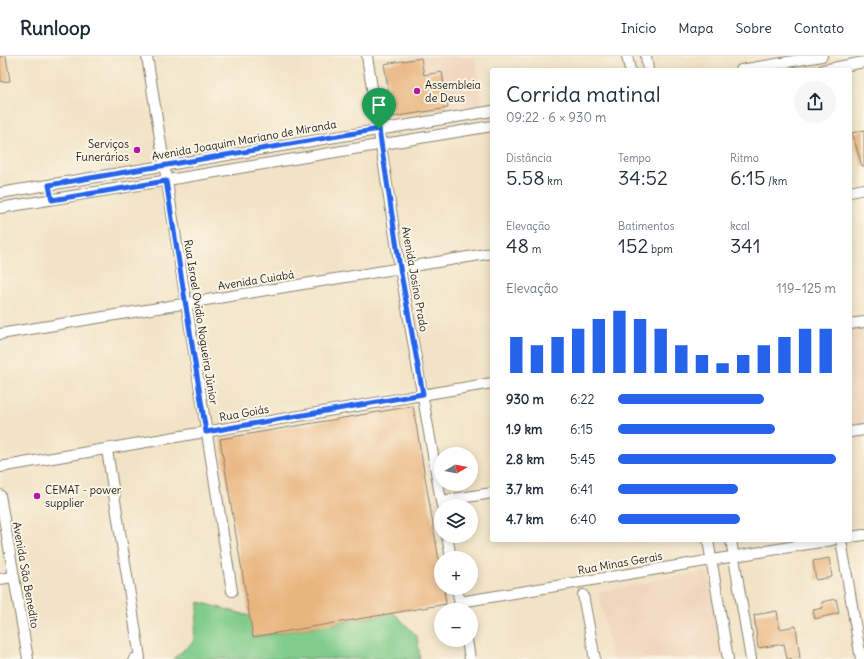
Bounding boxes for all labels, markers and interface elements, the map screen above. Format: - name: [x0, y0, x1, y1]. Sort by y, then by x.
- text: Runloop: [20, 16, 91, 40]
- text: Início: [621, 19, 656, 37]
- text: Mapa: [678, 19, 714, 37]
- text: Sobre: [736, 19, 772, 37]
- text: Contato: [794, 19, 844, 37]
- place label: Assembleia de Deus: [425, 78, 481, 105]
- text: Corrida matinal: [506, 80, 661, 108]
- button: share: [794, 81, 836, 123]
- marker: Assembleia de Deus: [412, 86, 422, 96]
- pin: [362, 88, 396, 129]
- icon: arrive: [368, 94, 390, 116]
- text: 09:22 · 6 × 930 m: [506, 109, 606, 126]
- street label: Avenida Joaquim Mariano de Miranda: [151, 117, 337, 163]
- place label: Serviços Funerários: [76, 137, 129, 164]
- marker: Serviços Funerários: [132, 145, 142, 155]
- text: Distância: [506, 151, 552, 165]
- text: Tempo: [618, 151, 651, 165]
- text: Ritmo: [730, 151, 759, 165]
- text: 5.58: [506, 165, 545, 190]
- text: 34:52: [618, 165, 668, 190]
- text: 6:15: [730, 165, 766, 190]
- text: km: [545, 174, 563, 188]
- text: /km: [766, 174, 787, 188]
- text: Elevação: [506, 219, 550, 233]
- text: Batimentos: [618, 219, 674, 233]
- text: kcal: [730, 219, 750, 233]
- street label: Avenida Josino Prado: [399, 225, 431, 333]
- text: 48: [506, 233, 529, 258]
- text: 152: [618, 233, 648, 258]
- text: 341: [730, 233, 761, 258]
- street label: Rua Israel Ovídio Nogueira Júnior: [181, 238, 221, 406]
- text: m: [529, 242, 541, 256]
- text: bpm: [648, 242, 673, 256]
- street label: Avenida Cuiabá: [217, 267, 295, 293]
- text: Elevação: [506, 280, 558, 297]
- text: 119–125 m: [777, 280, 836, 297]
- text: 930 m: [506, 391, 544, 408]
- text: 6:22: [570, 391, 595, 408]
- street label: Rua Goiás: [218, 402, 270, 424]
- text: 1.9 km: [506, 421, 542, 438]
- text: 6:15: [570, 421, 593, 438]
- north arrow: [434, 447, 478, 491]
- map controls: [434, 447, 478, 647]
- text: 2.8 km: [506, 451, 544, 468]
- text: 5:45: [570, 451, 595, 468]
- text: 3.7 km: [506, 481, 544, 498]
- text: 6:41: [570, 481, 593, 498]
- place label: CEMAT - power supplier: [45, 483, 122, 510]
- marker: CEMAT - power supplier: [32, 491, 42, 501]
- button: layers: [434, 499, 478, 543]
- text: 4.7 km: [506, 511, 544, 528]
- text: 6:40: [570, 511, 597, 528]
- street label: Avenida São Benedito: [10, 521, 42, 629]
- street label: Rua Minas Gerais: [577, 549, 663, 577]
- button: +: [434, 551, 478, 595]
- button: −: [434, 603, 478, 647]

